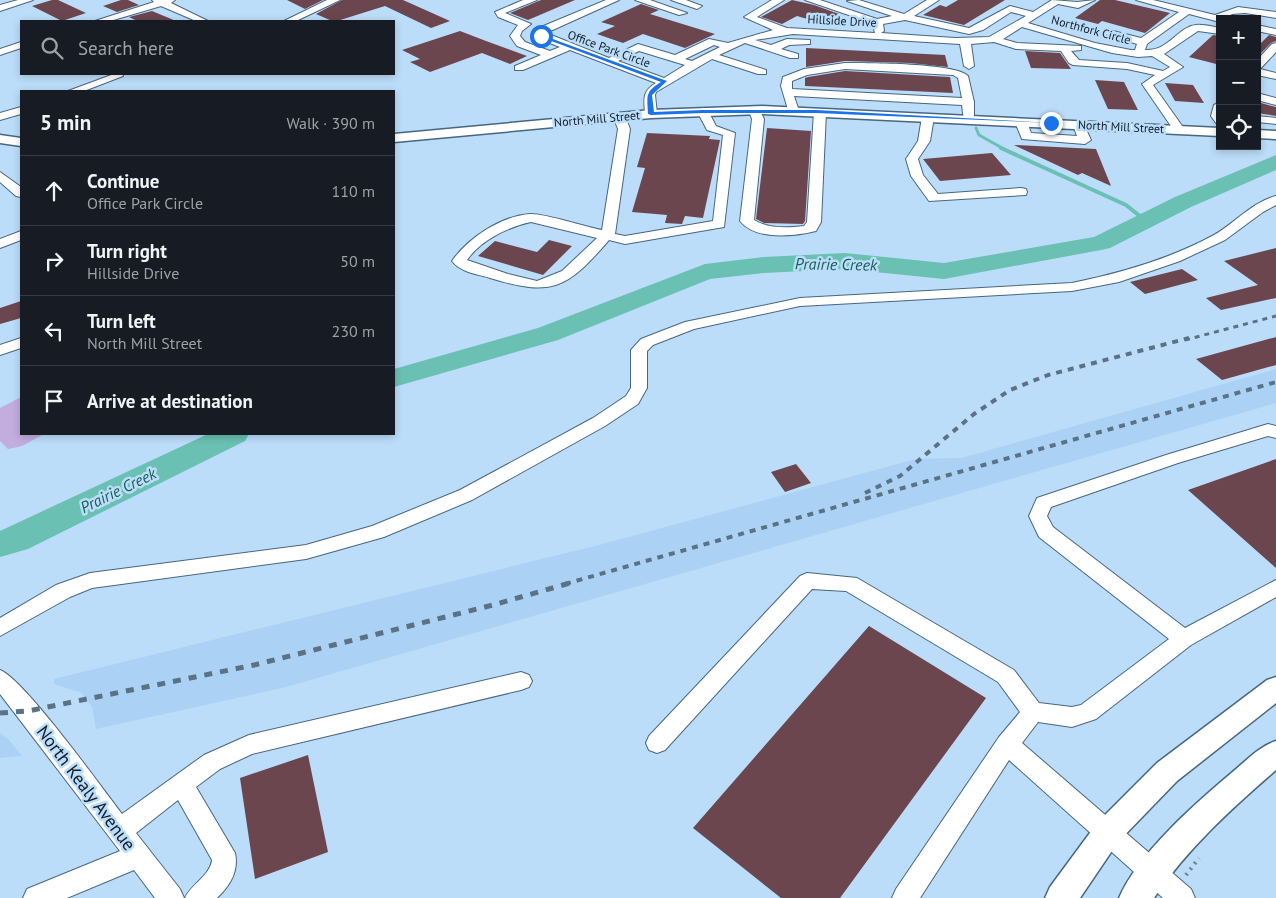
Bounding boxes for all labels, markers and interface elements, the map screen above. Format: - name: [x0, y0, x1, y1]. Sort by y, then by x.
- street label: Hillside Drive: [807, 11, 877, 30]
- street label: Northfork Circle: [1050, 12, 1132, 47]
- map controls: [1216, 15, 1261, 150]
- button: +: [1216, 15, 1261, 60]
- search box: [20, 20, 395, 75]
- route start: [530, 25, 553, 48]
- street label: Office Park Circle: [566, 27, 653, 70]
- icon: search: [38, 34, 66, 62]
- text: Search here: [78, 36, 174, 60]
- button: −: [1216, 60, 1261, 105]
- button: locate: [1216, 105, 1261, 150]
- street label: North Mill Street: [553, 107, 641, 130]
- text: 5 min: [40, 109, 91, 136]
- route end: [1040, 112, 1063, 135]
- text: Walk · 390 m: [286, 113, 375, 133]
- street label: North Mill Street: [1078, 117, 1165, 136]
- text: Continue: [87, 169, 159, 193]
- icon: ahead: [40, 177, 68, 205]
- text: 110 m: [332, 181, 375, 201]
- text: Office Park Circle: [87, 193, 203, 213]
- text: Turn right: [87, 239, 167, 263]
- icon: right: [40, 247, 68, 275]
- text: 50 m: [340, 251, 375, 271]
- water label: Prairie Creek: [795, 253, 878, 275]
- text: Hillside Drive: [87, 263, 179, 283]
- text: Turn left: [87, 309, 156, 333]
- icon: left: [40, 317, 68, 345]
- text: 230 m: [332, 321, 375, 341]
- text: North Mill Street: [87, 333, 202, 353]
- icon: arrive: [40, 387, 68, 415]
- text: Arrive at destination: [87, 389, 253, 413]
- water label: Prairie Creek: [77, 463, 160, 517]
- street label: North Kealy Avenue: [32, 721, 141, 855]

